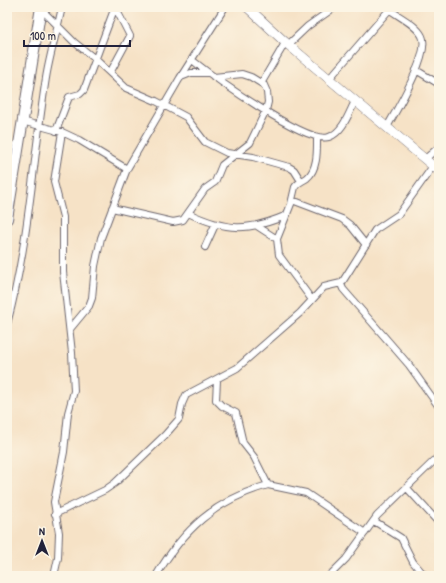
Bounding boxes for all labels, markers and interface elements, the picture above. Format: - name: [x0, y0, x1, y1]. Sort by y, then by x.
- scale bar: [24, 22, 130, 48]
- text: 100 m: [30, 27, 56, 44]
- north arrow: [22, 521, 62, 561]
- text: N: [39, 524, 45, 538]

